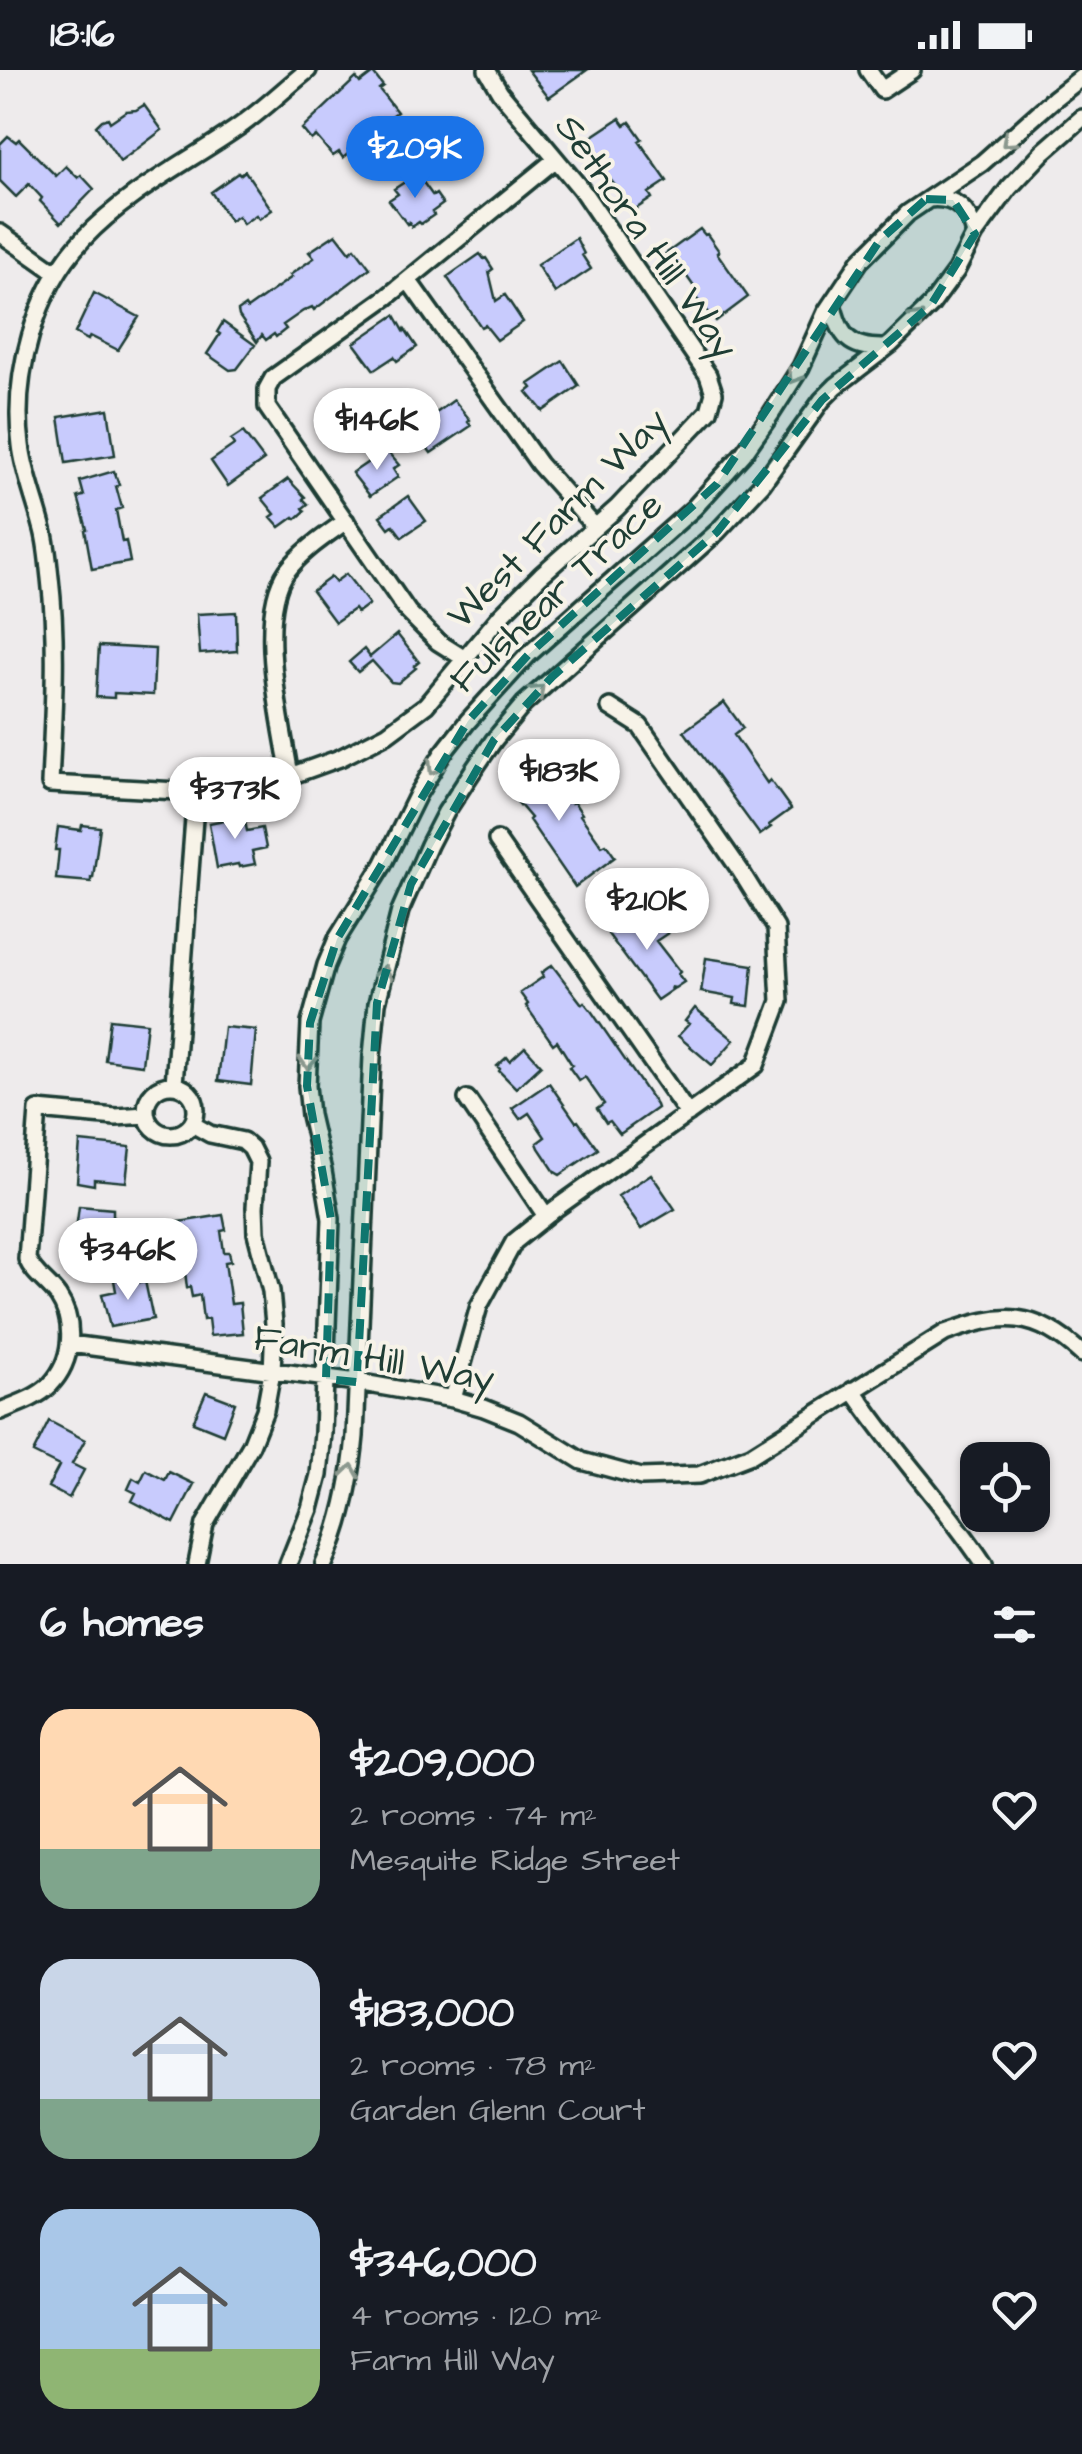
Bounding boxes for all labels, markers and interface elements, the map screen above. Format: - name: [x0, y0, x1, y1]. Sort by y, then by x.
- text: 18:16: [50, 9, 115, 61]
- street label: Sethora Hill Way: [541, 104, 750, 371]
- pin: $209K: [345, 116, 485, 201]
- text: $209K: [368, 126, 462, 171]
- one-way arrow: [1001, 129, 1020, 147]
- one-way arrow: [906, 312, 924, 330]
- one-way arrow: [788, 366, 807, 384]
- pin: $146K: [307, 388, 447, 473]
- street label: West Farm Way: [436, 397, 681, 642]
- text: $146K: [335, 398, 419, 443]
- street label: Fulshear Trace: [439, 481, 675, 705]
- one-way arrow: [526, 685, 544, 703]
- pin: $183K: [489, 739, 629, 824]
- text: $183K: [520, 749, 598, 794]
- pin: $373K: [165, 757, 305, 842]
- one-way arrow: [427, 757, 446, 775]
- text: $373K: [190, 767, 280, 812]
- pin: $210K: [577, 868, 717, 953]
- text: $210K: [607, 878, 687, 923]
- one-way arrow: [372, 964, 393, 981]
- one-way arrow: [297, 1055, 318, 1071]
- pin: $346K: [58, 1218, 198, 1303]
- text: $346K: [80, 1228, 176, 1273]
- street label: Farm Hill Way: [250, 1312, 498, 1407]
- map controls: [960, 1442, 1050, 1532]
- button: locate: [960, 1442, 1050, 1532]
- one-way arrow: [339, 1462, 360, 1479]
- text: 6 homes: [40, 1595, 204, 1653]
- icon: filters: [987, 1597, 1042, 1652]
- text: $209,000: [350, 1735, 535, 1793]
- icon: home: [120, 1749, 240, 1869]
- icon: heart: [987, 1782, 1042, 1837]
- text: 2 rooms · 74 m²: [350, 1793, 597, 1838]
- text: Mesquite Ridge Street: [350, 1838, 680, 1883]
- text: $183,000: [350, 1985, 514, 2043]
- icon: home: [120, 1999, 240, 2119]
- icon: heart: [987, 2032, 1042, 2087]
- text: 2 rooms · 78 m²: [350, 2043, 596, 2088]
- text: Garden Glenn Court: [350, 2088, 645, 2133]
- text: $346,000: [350, 2235, 537, 2293]
- icon: home: [120, 2249, 240, 2369]
- icon: heart: [987, 2282, 1042, 2337]
- text: 4 rooms · 120 m²: [350, 2293, 602, 2338]
- text: Farm Hill Way: [350, 2338, 555, 2383]

